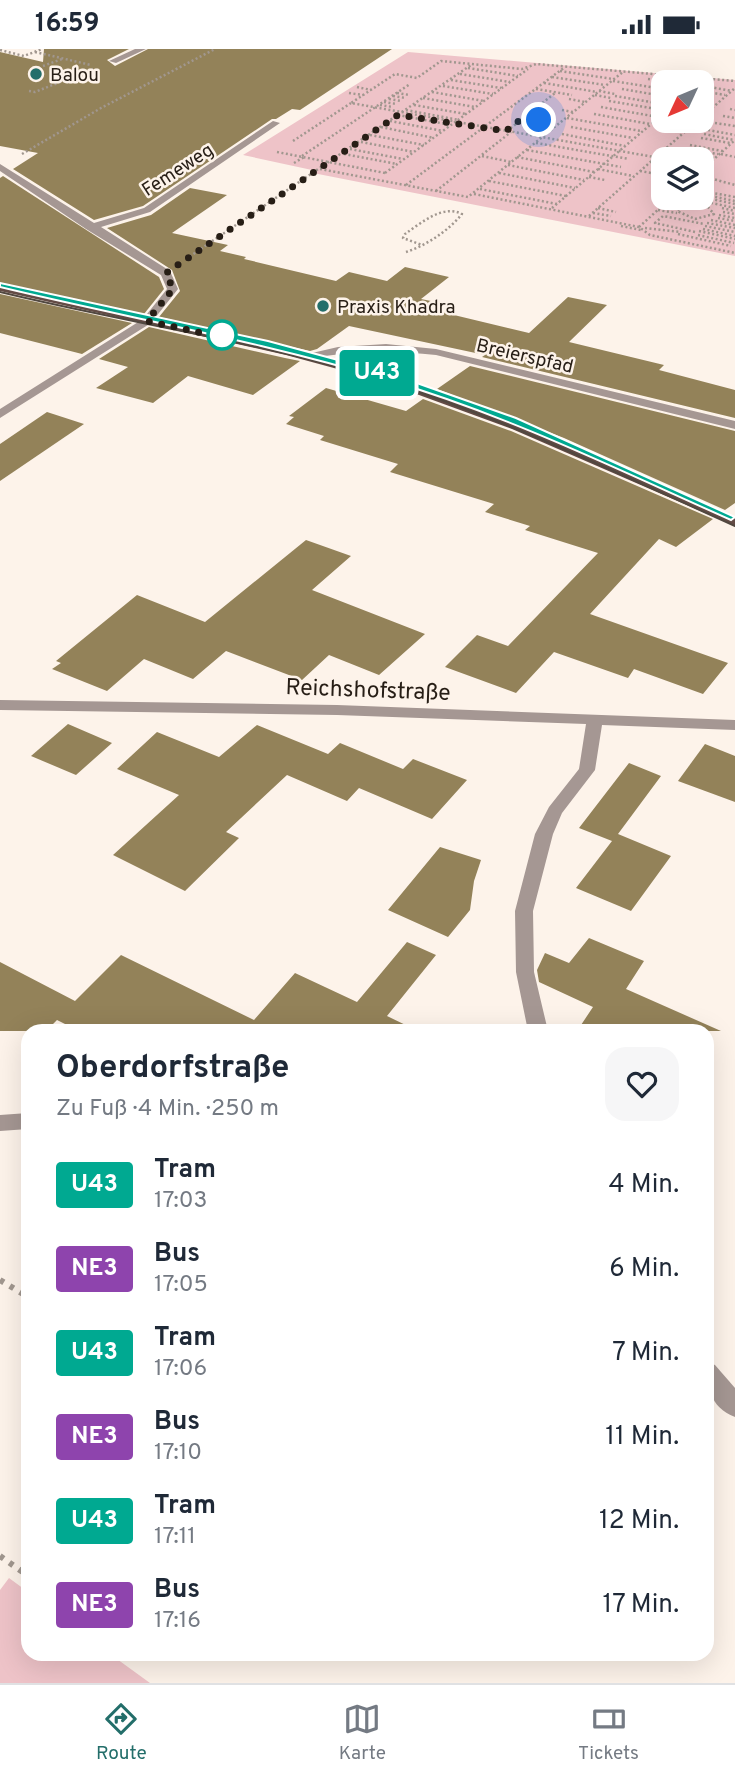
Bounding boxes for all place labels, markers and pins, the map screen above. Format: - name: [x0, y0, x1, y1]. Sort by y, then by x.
- place label: Balou: [50, 64, 99, 88]
- marker: Balou: [28, 66, 44, 82]
- place label: Praxis Khadra: [337, 296, 456, 320]
- marker: Praxis Khadra: [315, 298, 331, 314]
- unlabelled marker: [207, 320, 237, 350]

